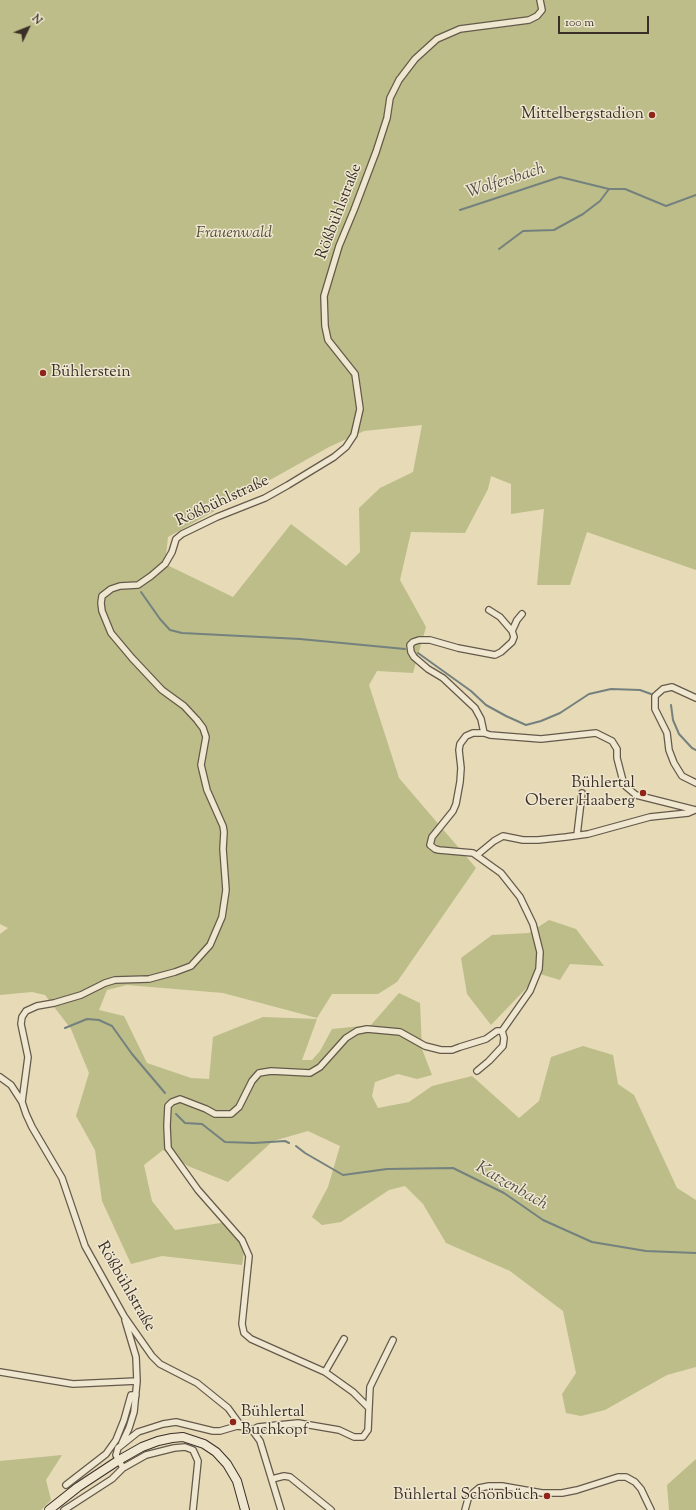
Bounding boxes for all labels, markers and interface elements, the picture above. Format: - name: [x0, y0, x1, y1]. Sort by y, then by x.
- north arrow: [8, 8, 48, 48]
- scale bar: [560, 8, 651, 34]
- text: N: [28, 11, 46, 28]
- text: 100 m: [565, 14, 594, 32]
- place label: Mittelbergstadion: [521, 105, 644, 125]
- marker: Mittelbergstadion: [647, 110, 657, 120]
- water label: Wolfersbach: [464, 160, 548, 204]
- street label: Rößbühlstraße: [313, 161, 367, 263]
- park label: Frauenwald: [196, 224, 272, 244]
- place label: Bühlerstein: [51, 363, 131, 383]
- marker: Bühlerstein: [38, 368, 48, 378]
- street label: Rößbühlstraße: [173, 472, 273, 532]
- place label: Bühlertal Oberer Haaberg: [525, 774, 635, 812]
- marker: Bühlertal Oberer Haaberg: [638, 788, 648, 798]
- water label: Katzenbach: [471, 1158, 551, 1216]
- street label: Rößbühlstraße: [91, 1239, 159, 1335]
- place label: Bühlertal Buchkopf: [241, 1403, 308, 1441]
- marker: Bühlertal Buchkopf: [228, 1417, 238, 1427]
- place label: Bühlertal Schönbüch: [393, 1486, 539, 1506]
- marker: Bühlertal Schönbüch: [542, 1491, 552, 1501]

